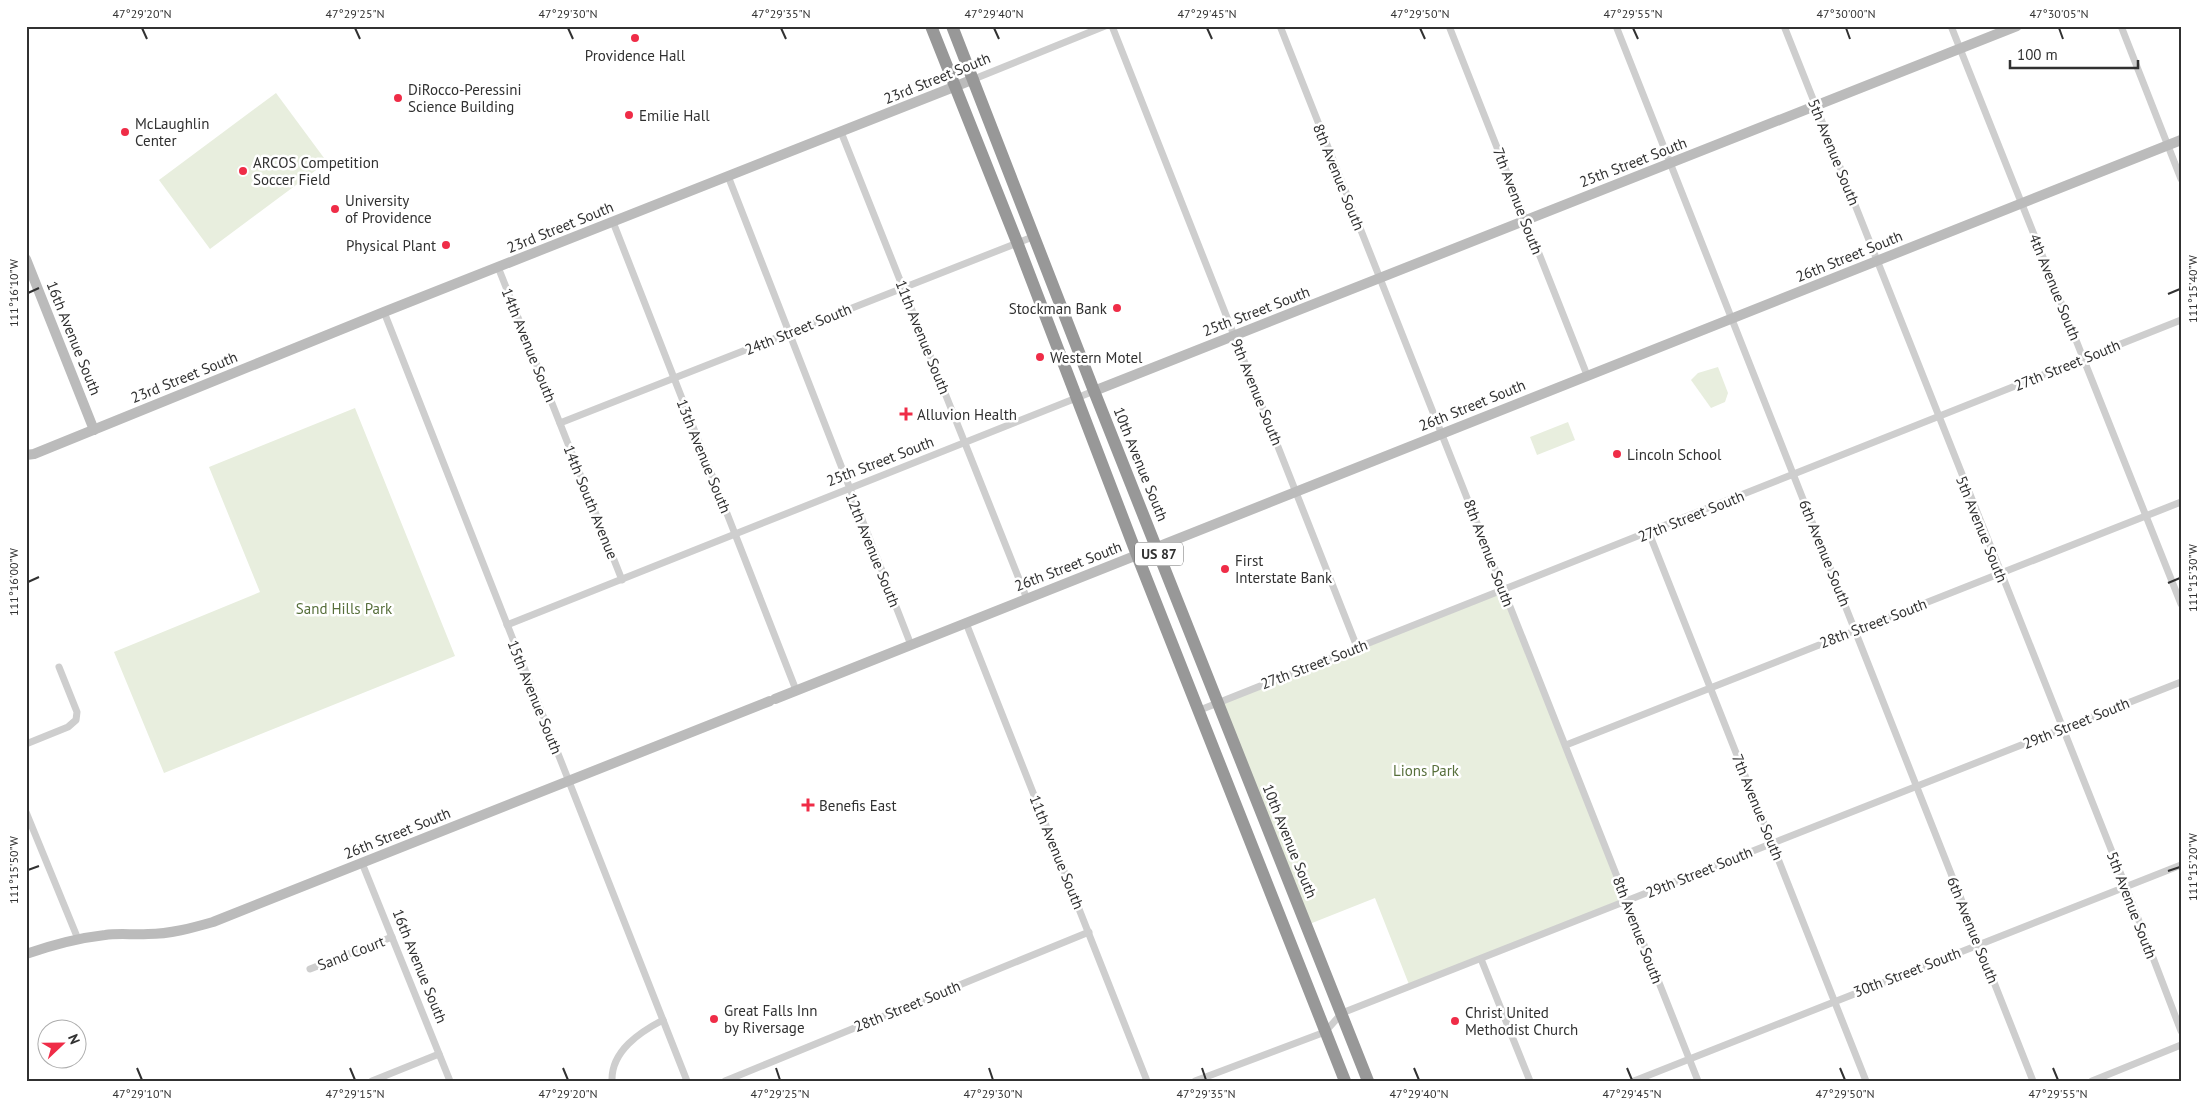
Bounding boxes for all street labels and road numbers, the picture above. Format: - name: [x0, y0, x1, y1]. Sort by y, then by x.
- street label: 23rd Street South: [881, 48, 993, 108]
- street label: 5th Avenue South: [1804, 96, 1864, 208]
- street label: 8th Avenue South: [1309, 121, 1369, 233]
- street label: 25th Street South: [1577, 133, 1689, 191]
- street label: 7th Avenue South: [1489, 145, 1547, 257]
- street label: 23rd Street South: [504, 197, 616, 257]
- street label: 26th Street South: [1793, 226, 1905, 286]
- street label: 4th Avenue South: [2025, 231, 2085, 343]
- street label: 11th Avenue South: [891, 277, 955, 397]
- street label: 16th Avenue South: [42, 278, 106, 398]
- street label: 25th Street South: [1200, 282, 1312, 340]
- street label: 14th Avenue South: [497, 285, 561, 405]
- street label: 24th Street South: [742, 299, 854, 359]
- street label: 27th Street South: [2011, 335, 2123, 395]
- street label: 9th Avenue South: [1227, 336, 1287, 448]
- street label: 23rd Street South: [128, 347, 240, 407]
- street label: 26th Street South: [1416, 375, 1528, 435]
- street label: 13th Avenue South: [672, 396, 736, 516]
- street label: 10th Avenue South: [1109, 404, 1173, 524]
- street label: 25th Street South: [824, 432, 936, 490]
- street label: 14th South Avenue: [559, 442, 623, 562]
- street label: 5th Avenue South: [1952, 473, 2012, 585]
- street label: 27th Street South: [1635, 486, 1747, 546]
- street label: 12th Avenue South: [841, 490, 905, 610]
- street label: 8th Avenue South: [1460, 497, 1518, 609]
- street label: 6th Avenue South: [1795, 497, 1855, 609]
- street label: 26th Street South: [1012, 537, 1124, 595]
- road number: US 87: [1135, 542, 1183, 566]
- street label: 28th Street South: [1817, 594, 1929, 652]
- street label: 27th Street South: [1258, 635, 1370, 693]
- street label: 15th Avenue South: [503, 637, 567, 757]
- street label: 29th Street South: [2020, 693, 2132, 753]
- street label: 7th Avenue South: [1728, 751, 1788, 863]
- street label: 10th Avenue South: [1258, 781, 1322, 901]
- street label: 11th Avenue South: [1025, 792, 1089, 912]
- street label: 26th Street South: [341, 803, 453, 863]
- street label: 29th Street South: [1643, 842, 1755, 902]
- street label: 5th Avenue South: [2103, 849, 2161, 961]
- street label: 8th Avenue South: [1609, 874, 1667, 986]
- street label: 6th Avenue South: [1943, 874, 2003, 986]
- street label: 16th Avenue South: [388, 906, 452, 1026]
- street label: Sand Court: [315, 931, 387, 975]
- street label: 30th Street South: [1851, 943, 1963, 1001]
- street label: 28th Street South: [851, 976, 963, 1036]

